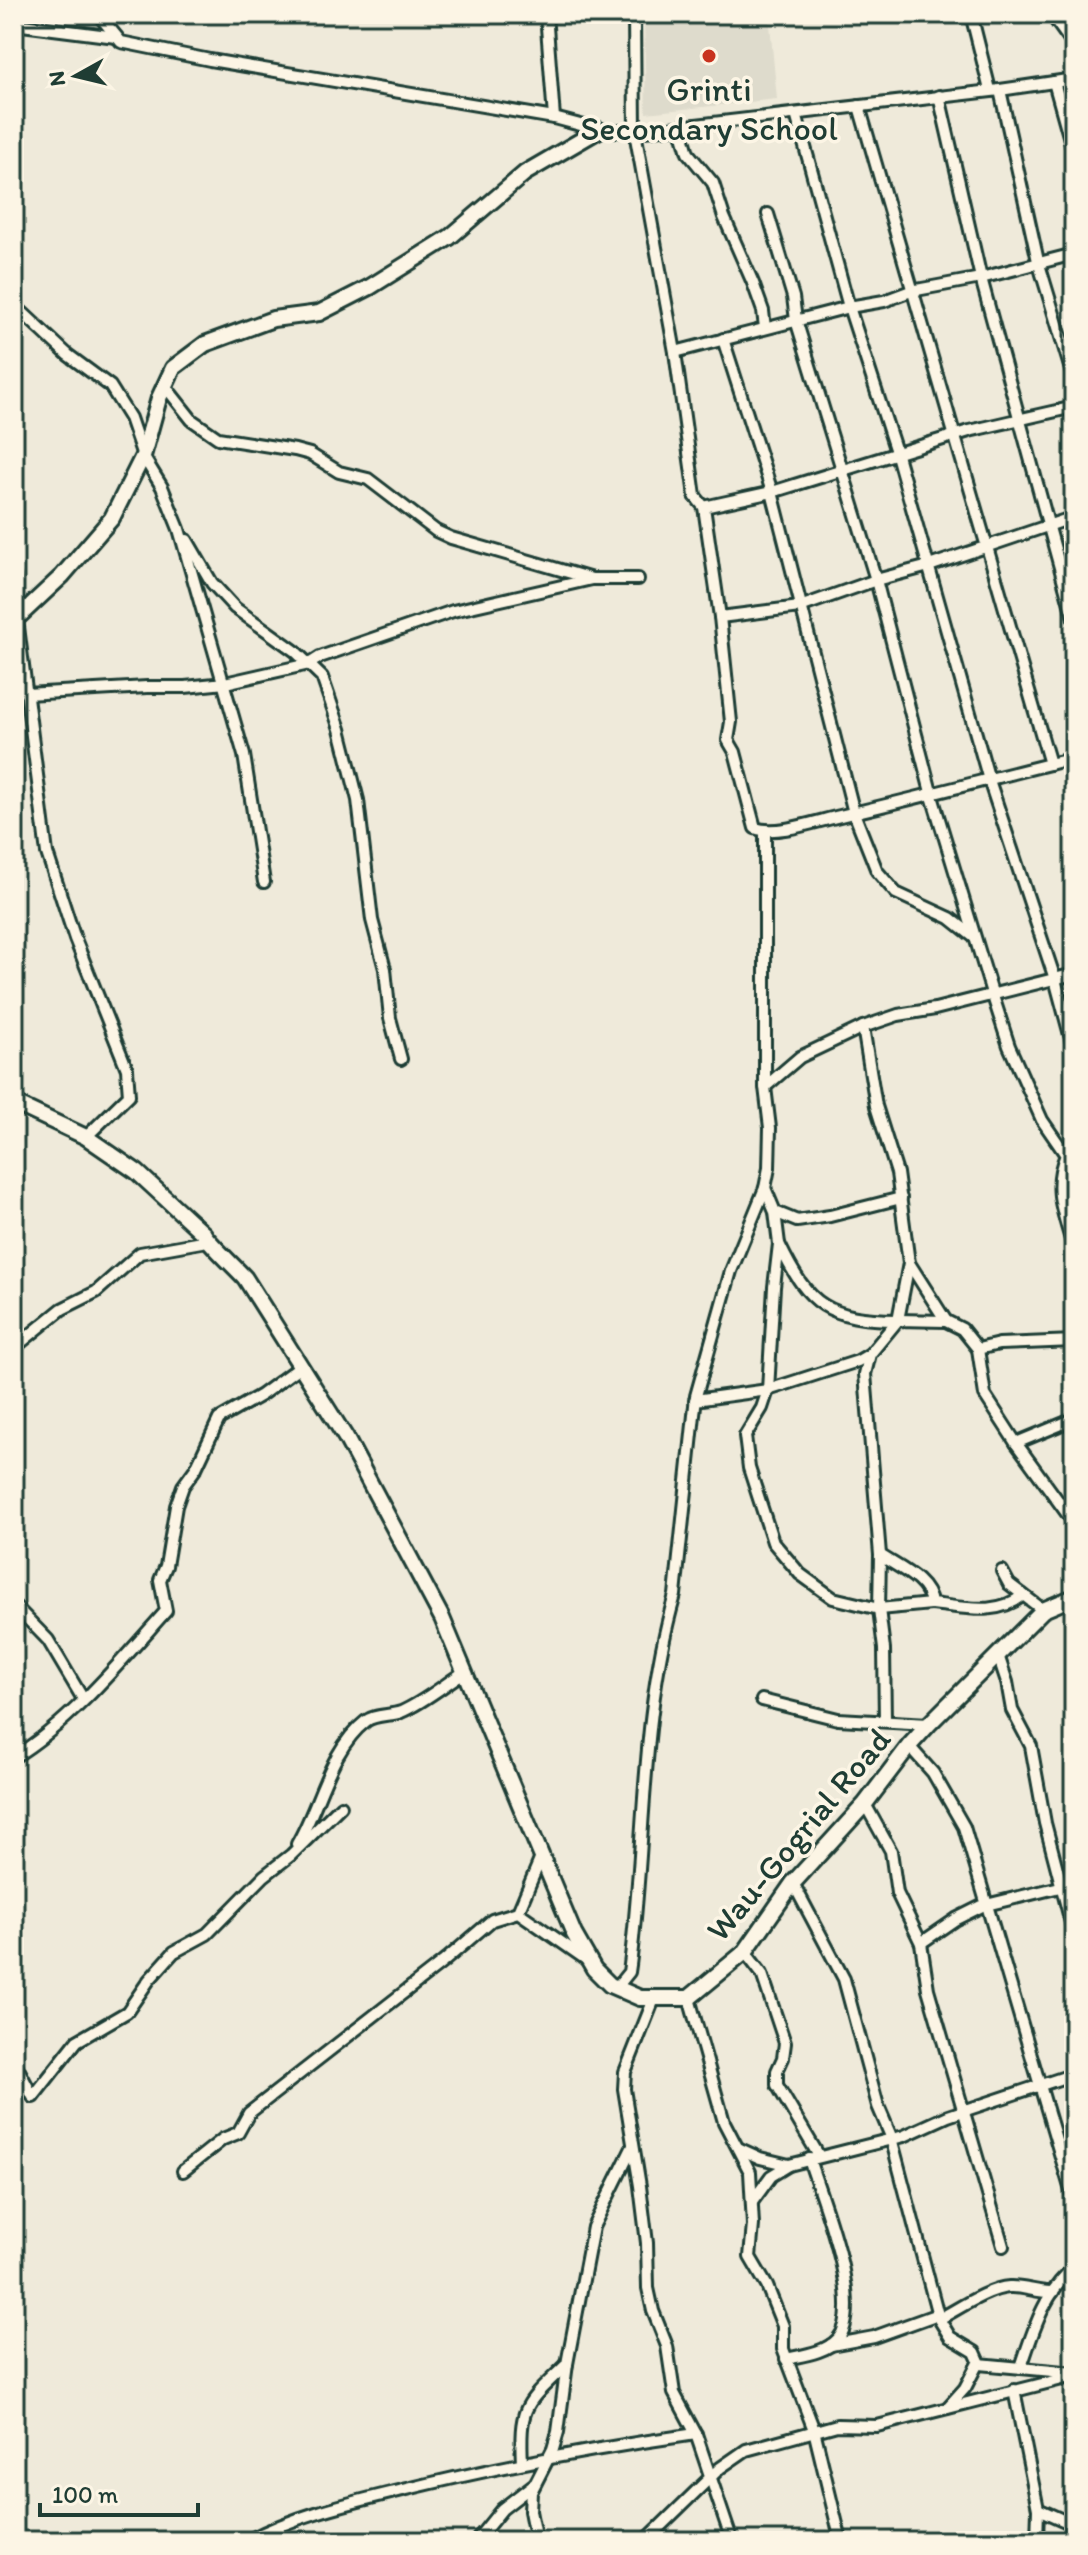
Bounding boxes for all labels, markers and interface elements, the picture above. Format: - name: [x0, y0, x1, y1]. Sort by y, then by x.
- north arrow: [36, 36, 116, 116]
- marker: Grinti Secondary School: [700, 47, 718, 65]
- text: N: [42, 69, 71, 88]
- place label: Grinti Secondary School: [580, 69, 838, 149]
- street label: Wau-Gogrial Road: [697, 1719, 900, 1949]
- scale bar: [40, 2467, 198, 2517]
- text: 100 m: [52, 2480, 118, 2509]

